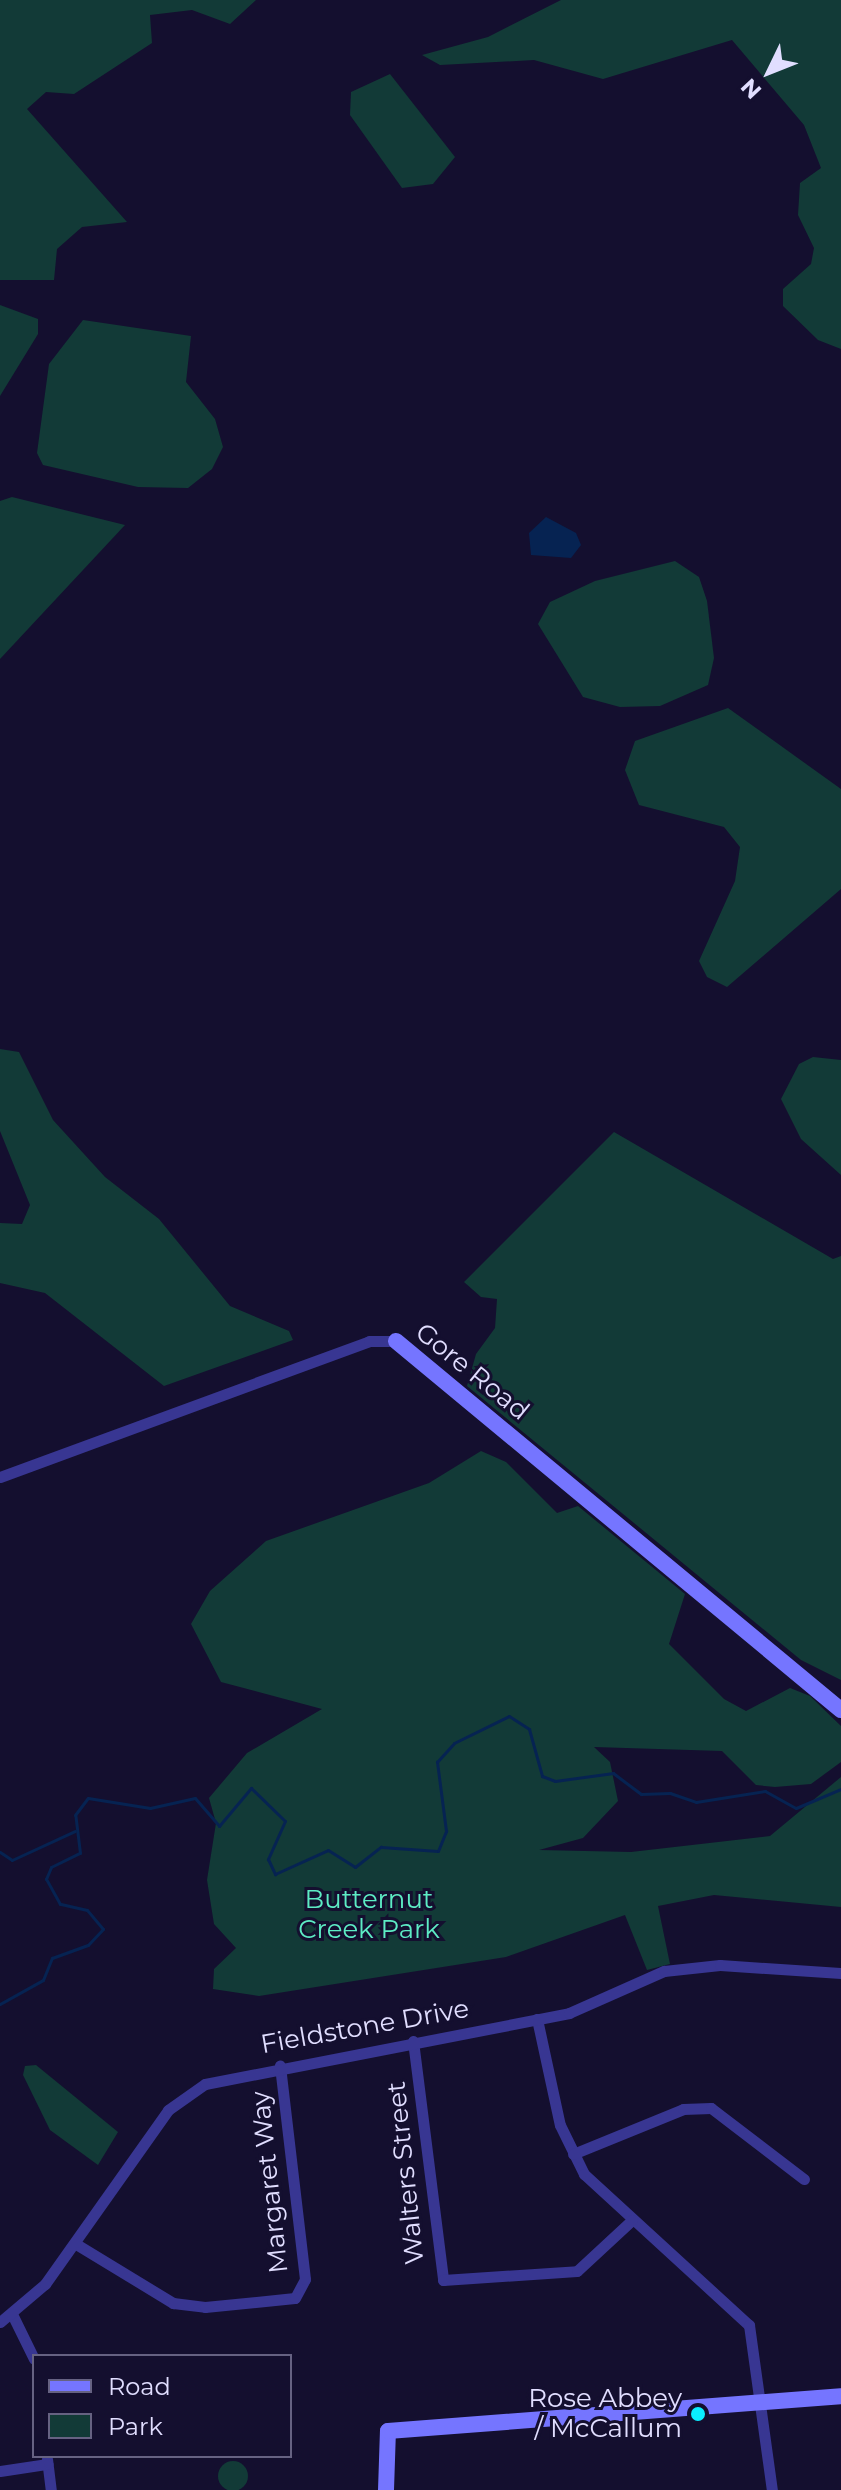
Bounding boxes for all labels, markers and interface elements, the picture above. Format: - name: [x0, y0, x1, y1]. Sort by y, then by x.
- north arrow: [729, 32, 809, 112]
- text: N: [735, 73, 767, 104]
- street label: Gore Road: [409, 1317, 535, 1427]
- park label: Butternut Creek Park: [298, 1884, 440, 1946]
- street label: Fieldstone Drive: [258, 1993, 472, 2061]
- street label: Walters Street: [381, 2080, 431, 2266]
- street label: Margaret Way: [245, 2089, 295, 2275]
- legend: [32, 2354, 292, 2458]
- text: Road: [108, 2372, 171, 2401]
- place label: Rose Abbey / McCallum: [528, 2383, 682, 2444]
- marker: Rose Abbey / McCallum: [689, 2405, 707, 2423]
- text: Park: [108, 2412, 163, 2441]

